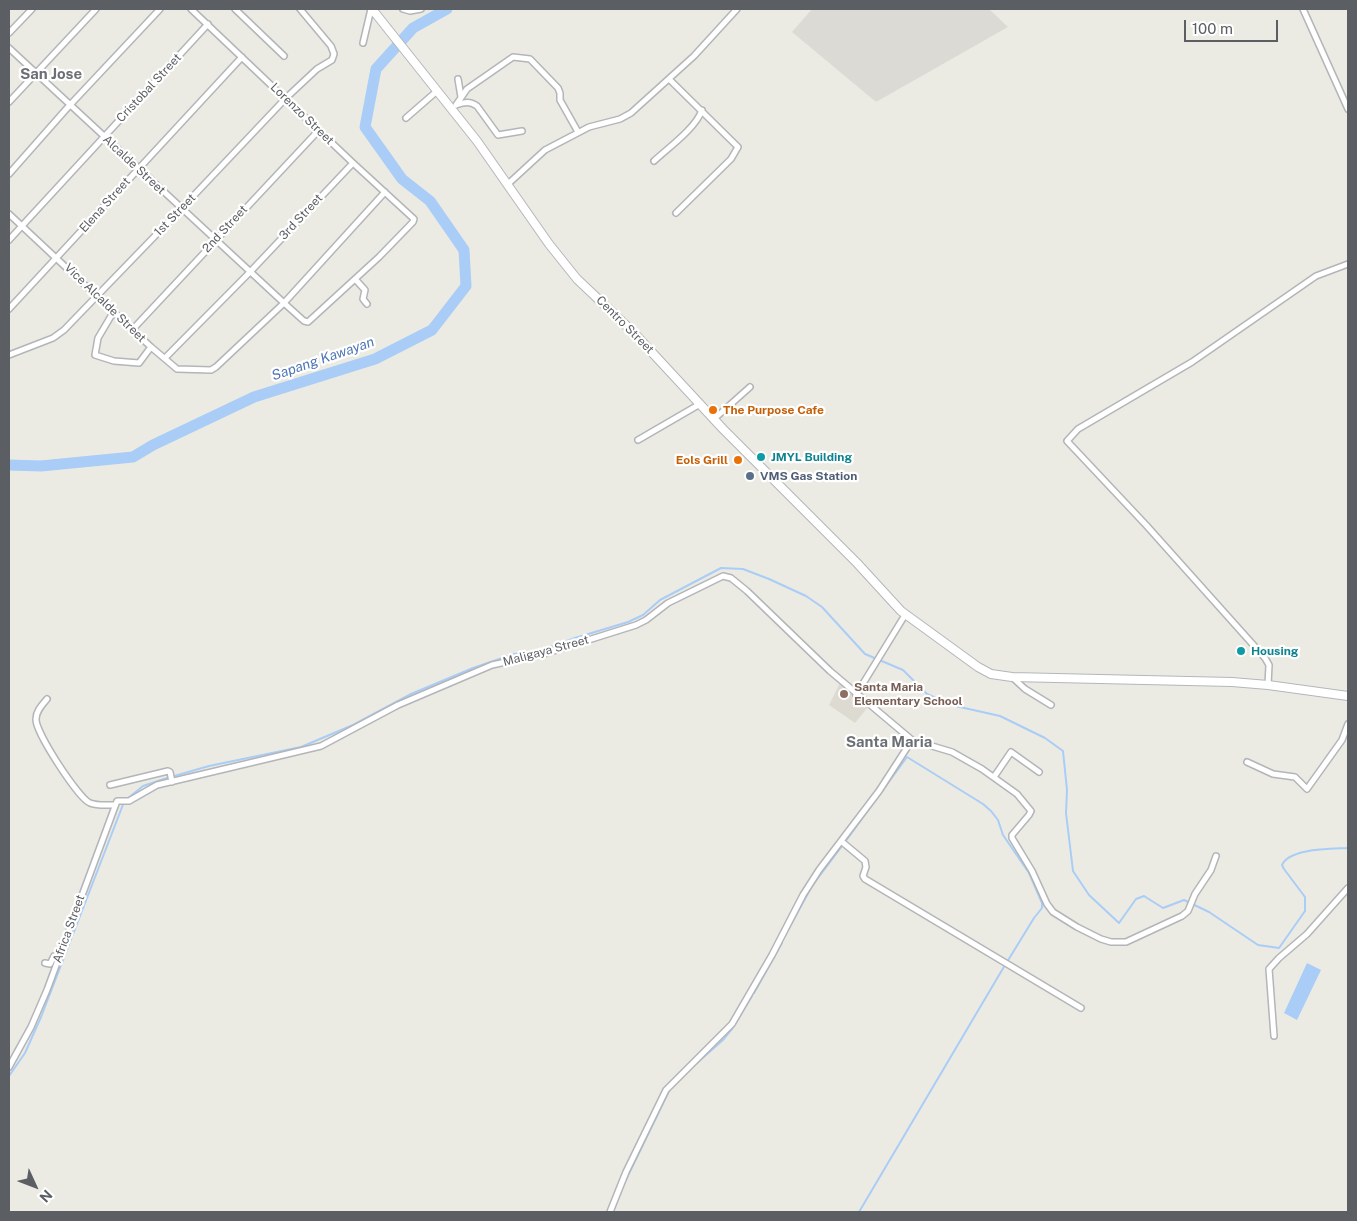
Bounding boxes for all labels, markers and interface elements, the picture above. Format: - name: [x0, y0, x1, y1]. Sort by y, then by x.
- scale bar: [1187, 10, 1281, 42]
- text: 100 m: [1192, 20, 1233, 37]
- street label: Cristobal Street: [114, 51, 184, 125]
- district label: San Jose: [20, 65, 82, 83]
- street label: Lorenzo Street: [267, 80, 337, 148]
- street label: Alcalde Street: [100, 132, 168, 198]
- street label: Elena Street: [77, 175, 133, 235]
- street label: 1st Street: [151, 191, 199, 239]
- street label: 3rd Street: [276, 191, 326, 243]
- street label: 2nd Street: [200, 202, 250, 256]
- street label: Vice Alcalde Street: [61, 261, 149, 345]
- street label: Centro Street: [593, 293, 657, 357]
- water label: Sapang Kawayan: [269, 334, 377, 384]
- place label: The Purpose Cafe: [723, 403, 824, 417]
- marker: The Purpose Cafe: [707, 404, 719, 416]
- place label: JMYL Building: [771, 450, 852, 464]
- marker: JMYL Building: [755, 451, 767, 463]
- place label: Eols Grill: [676, 453, 728, 467]
- marker: Eols Grill: [732, 454, 744, 466]
- place label: VMS Gas Station: [760, 469, 857, 483]
- marker: VMS Gas Station: [744, 470, 756, 482]
- street label: Maligaya Street: [501, 633, 591, 669]
- place label: Housing: [1251, 644, 1298, 658]
- marker: Housing: [1235, 645, 1247, 657]
- place label: Santa Maria Elementary School: [854, 680, 963, 708]
- marker: Santa Maria Elementary School: [838, 688, 850, 700]
- district label: Santa Maria: [846, 733, 932, 751]
- street label: Africa Street: [50, 893, 88, 965]
- north arrow: [10, 1161, 60, 1211]
- text: N: [36, 1187, 56, 1206]

